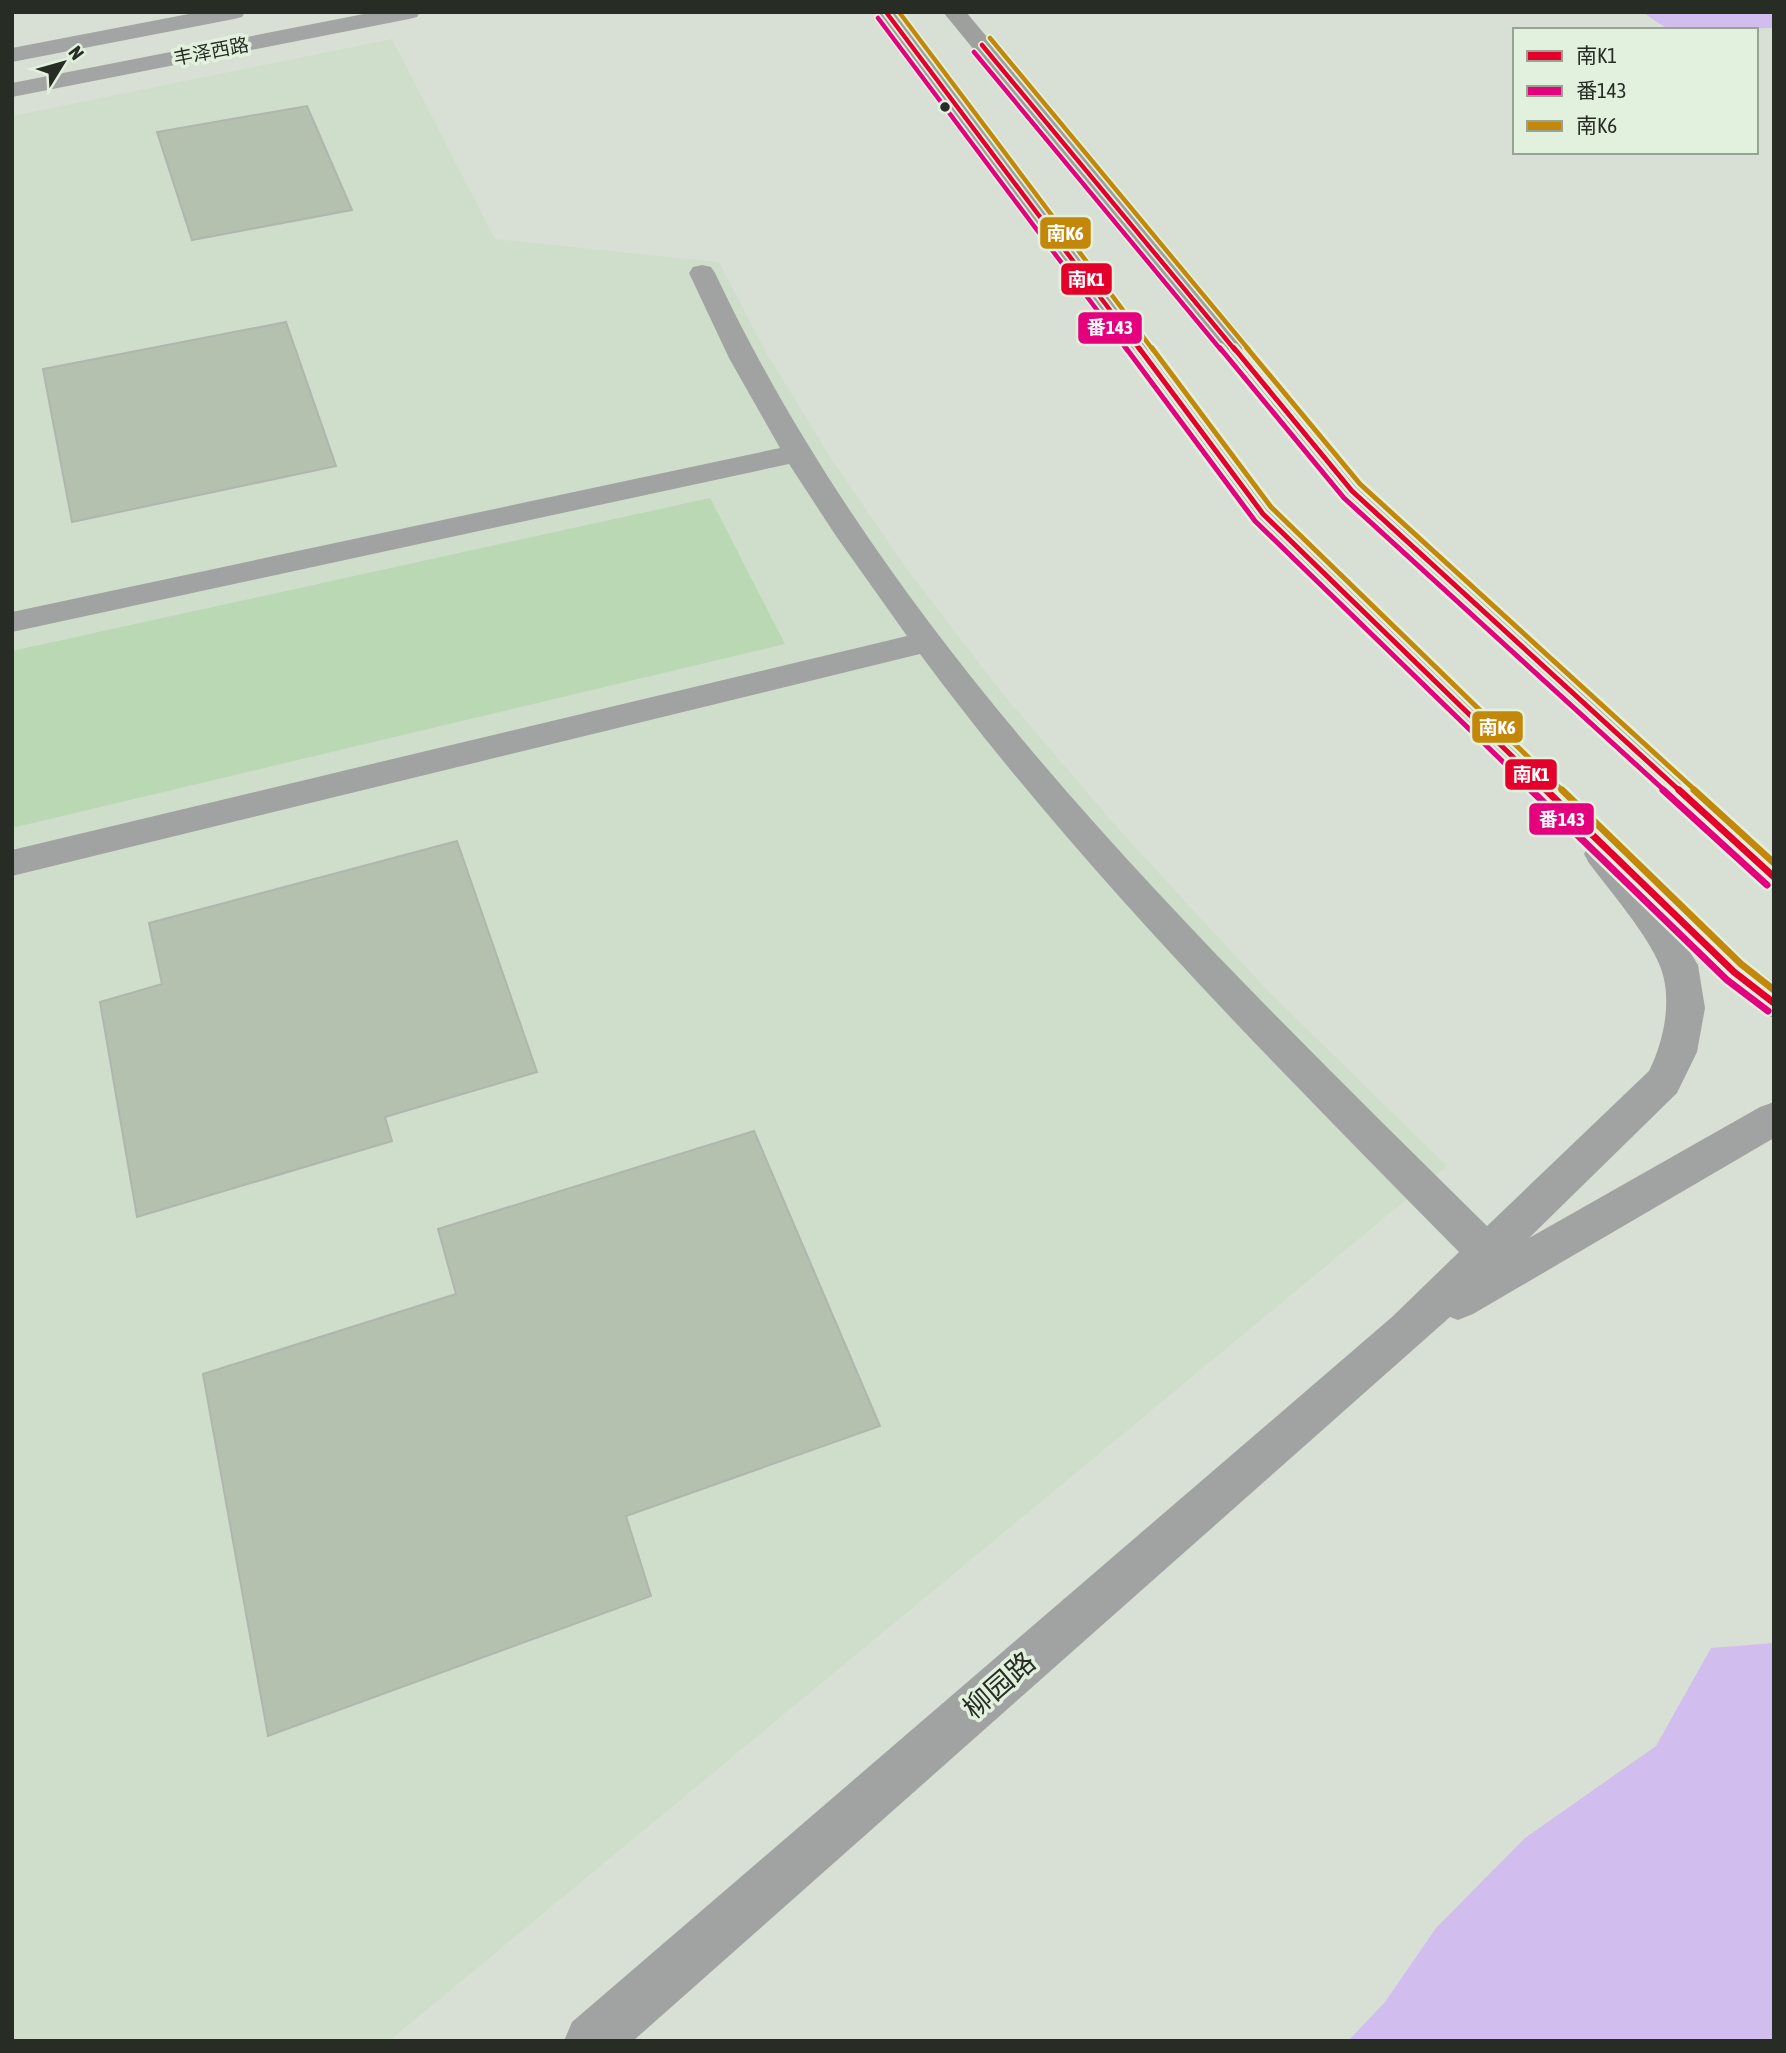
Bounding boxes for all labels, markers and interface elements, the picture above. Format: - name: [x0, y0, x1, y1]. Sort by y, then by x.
- north arrow: [28, 28, 98, 98]
- legend: [1513, 28, 1758, 154]
- street label: 丰泽西路: [172, 33, 250, 69]
- text: N: [64, 42, 89, 64]
- text: 南K1: [1576, 43, 1617, 67]
- text: 番143: [1576, 78, 1627, 102]
- unlabelled marker: [938, 100, 952, 114]
- text: 南K6: [1576, 113, 1617, 137]
- line badge: 南K6: [1039, 216, 1092, 250]
- text: 南K6: [1046, 222, 1084, 244]
- line badge: 南K1: [1060, 262, 1113, 296]
- text: 南K1: [1067, 268, 1105, 290]
- line badge: 番143: [1077, 311, 1143, 345]
- text: 番143: [1087, 316, 1133, 338]
- line badge: 南K6: [1471, 710, 1524, 744]
- text: 南K6: [1478, 716, 1516, 738]
- line badge: 南K1: [1504, 758, 1558, 791]
- text: 南K1: [1512, 763, 1550, 785]
- line badge: 番143: [1528, 802, 1595, 836]
- text: 番143: [1539, 808, 1585, 830]
- street label: 柳园路: [957, 1645, 1041, 1725]

